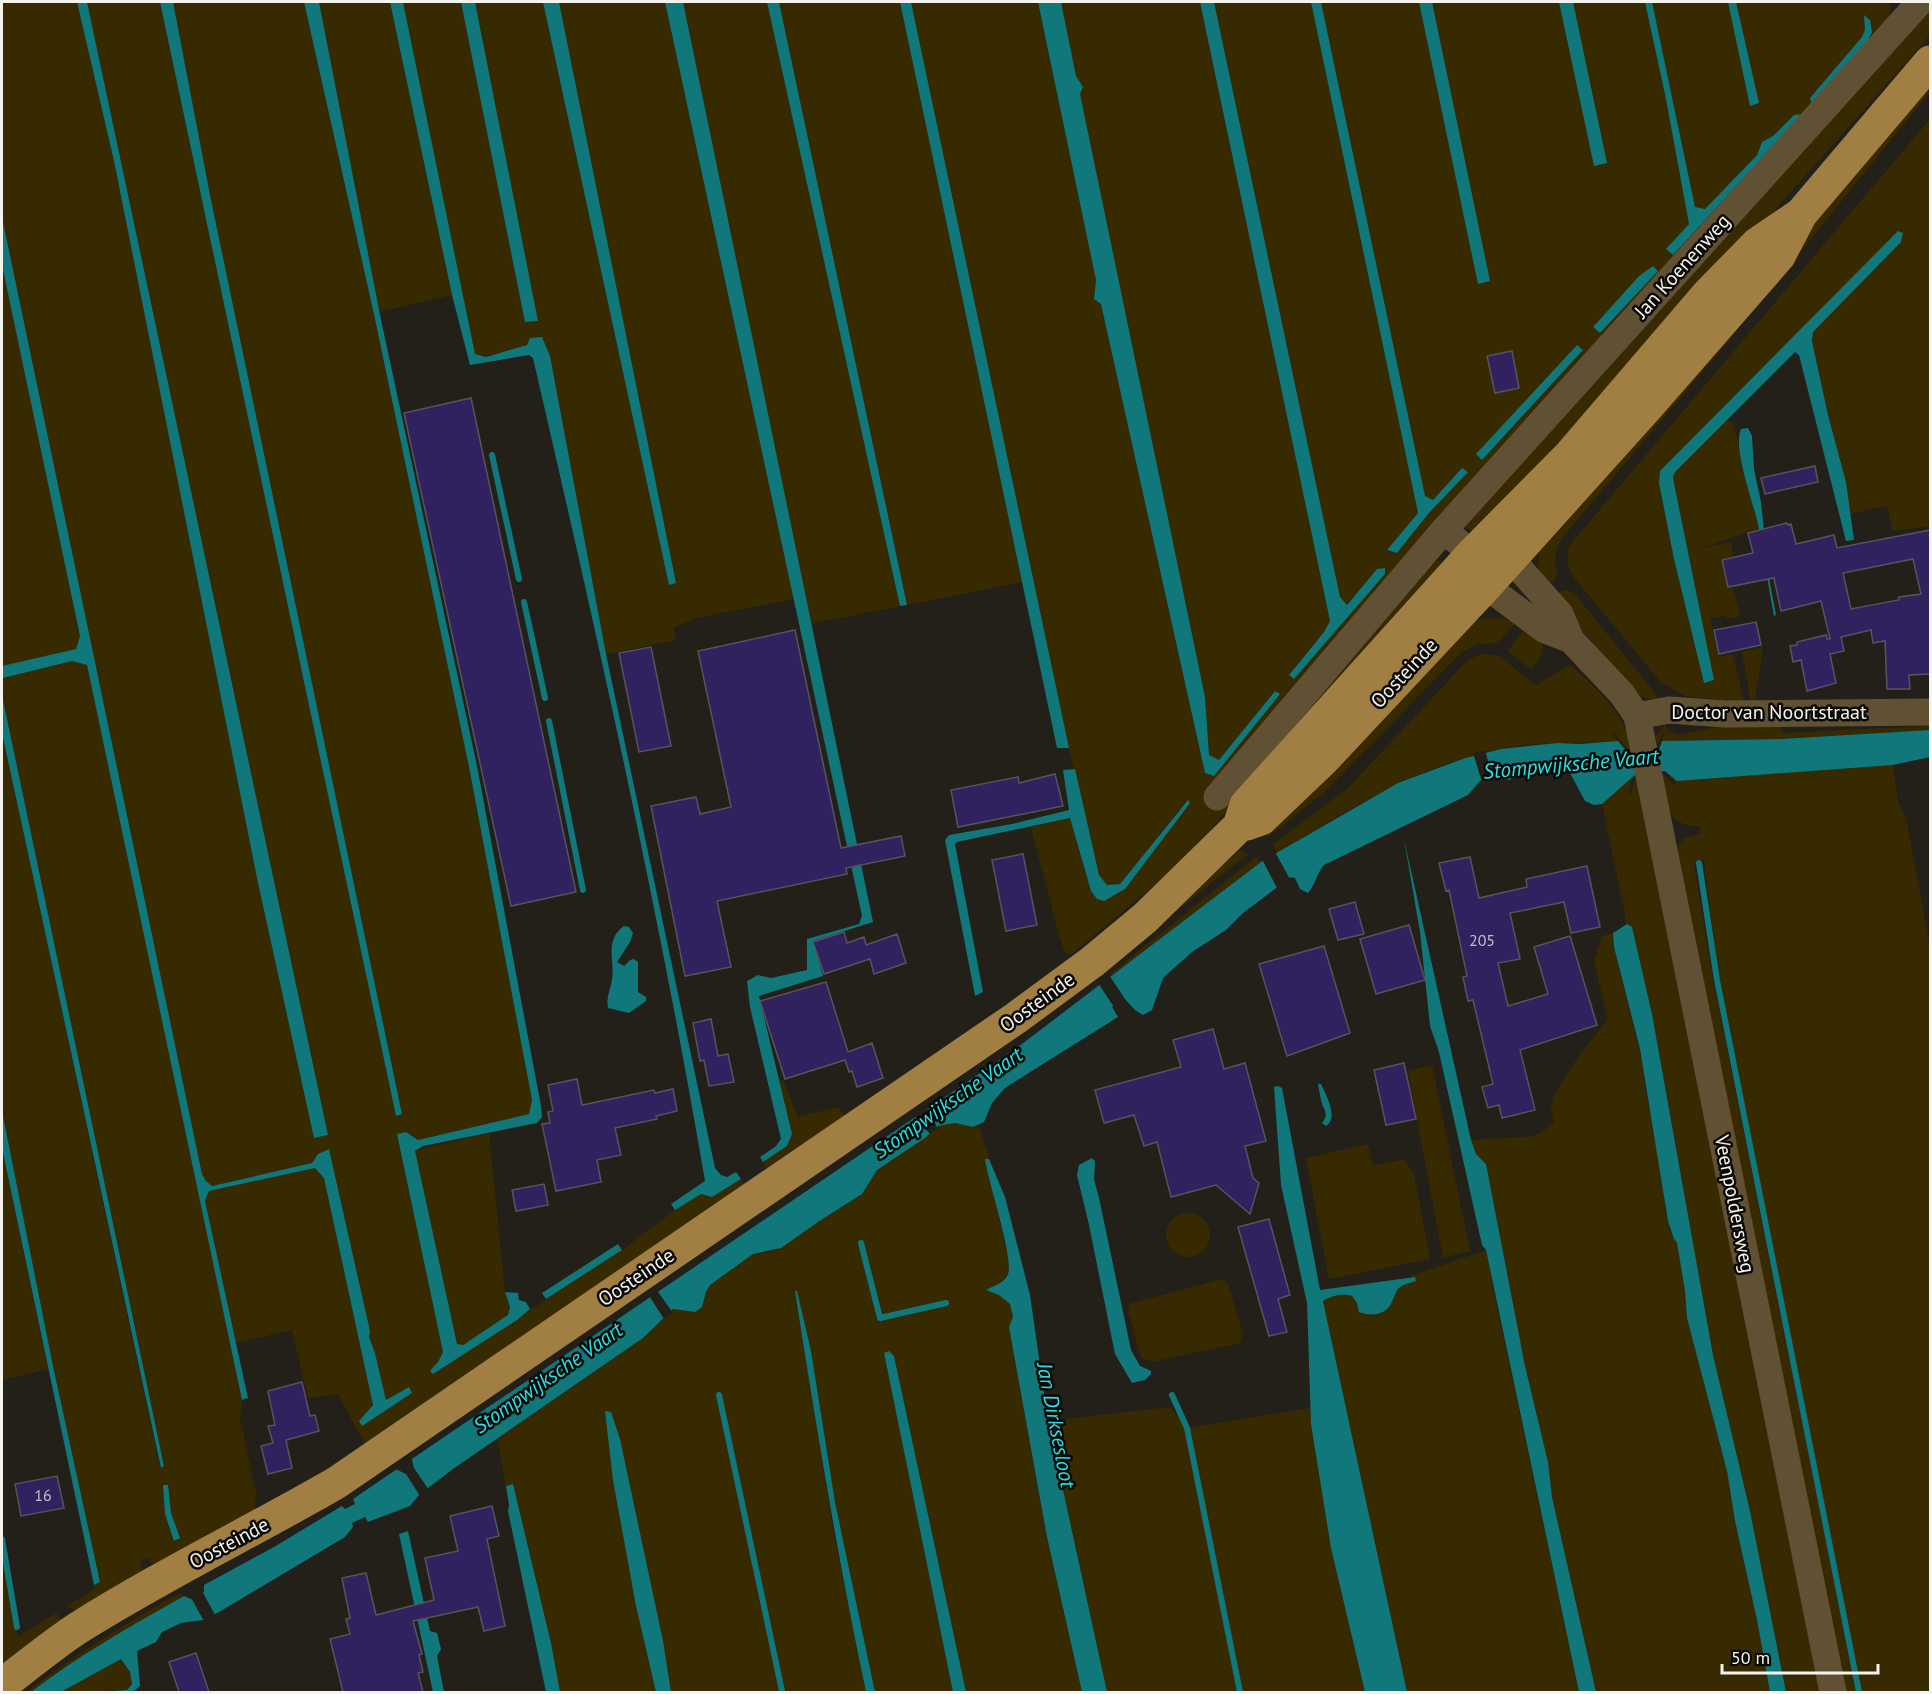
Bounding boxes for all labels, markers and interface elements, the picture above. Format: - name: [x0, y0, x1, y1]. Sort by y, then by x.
- street label: Jan Koenenweg: [1628, 208, 1736, 324]
- street label: Oosteinde: [1365, 632, 1443, 714]
- street label: Doctor van Noortstraat: [1671, 699, 1867, 725]
- water label: Stompwijksche Vaart: [1482, 742, 1661, 785]
- house number: 205: [1469, 930, 1495, 950]
- street label: Oosteinde: [994, 966, 1080, 1038]
- water label: Stompwijksche Vaart: [868, 1040, 1029, 1164]
- street label: Veenpoldersweg: [1709, 1132, 1761, 1275]
- street label: Oosteinde: [593, 1242, 679, 1312]
- water label: Stompwijksche Vaart: [468, 1315, 629, 1439]
- water label: Jan Dirksesloot: [1031, 1358, 1082, 1491]
- house number: 16: [34, 1485, 52, 1505]
- street label: Oosteinde: [185, 1511, 273, 1575]
- scale bar: [1722, 1637, 1878, 1675]
- text: 50 m: [1731, 1646, 1770, 1669]

